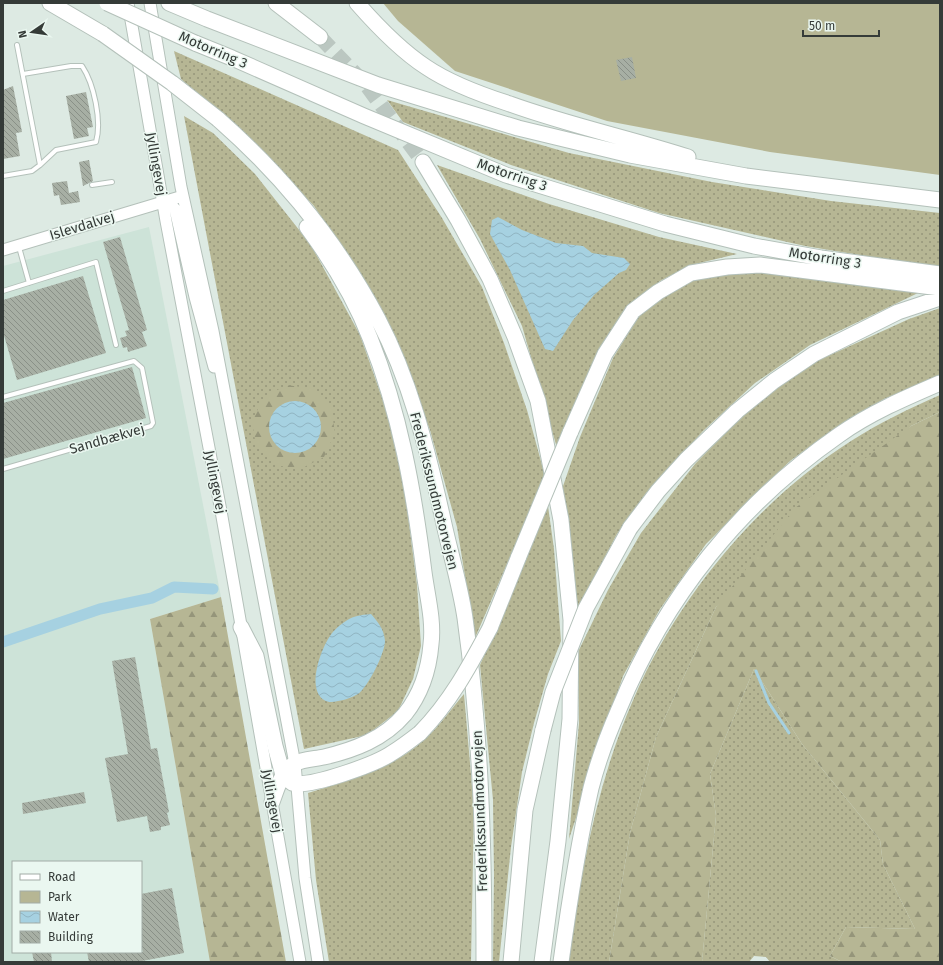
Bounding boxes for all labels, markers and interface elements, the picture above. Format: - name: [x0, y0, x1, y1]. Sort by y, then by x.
- north arrow: [12, 12, 52, 52]
- scale bar: [803, 12, 879, 38]
- text: 50 m: [809, 19, 835, 33]
- street label: Motorring 3: [176, 28, 250, 72]
- text: N: [16, 29, 30, 39]
- street label: Jyllingevej: [142, 131, 170, 197]
- street label: Motorring 3: [475, 155, 549, 195]
- street label: Islevdalvej: [47, 208, 117, 244]
- street label: Motorring 3: [788, 244, 862, 272]
- street label: Frederikssundmotorvejen: [406, 410, 462, 572]
- street label: Sandbækvej: [67, 420, 147, 458]
- street label: Jyllingevej: [200, 449, 230, 515]
- street label: Frederikssundmotorvejen: [469, 730, 491, 892]
- street label: Jyllingevej: [258, 768, 286, 834]
- legend: [12, 861, 142, 953]
- text: Road: [48, 870, 76, 884]
- text: Park: [48, 890, 72, 904]
- text: Water: [48, 910, 80, 924]
- text: Building: [48, 930, 94, 944]

